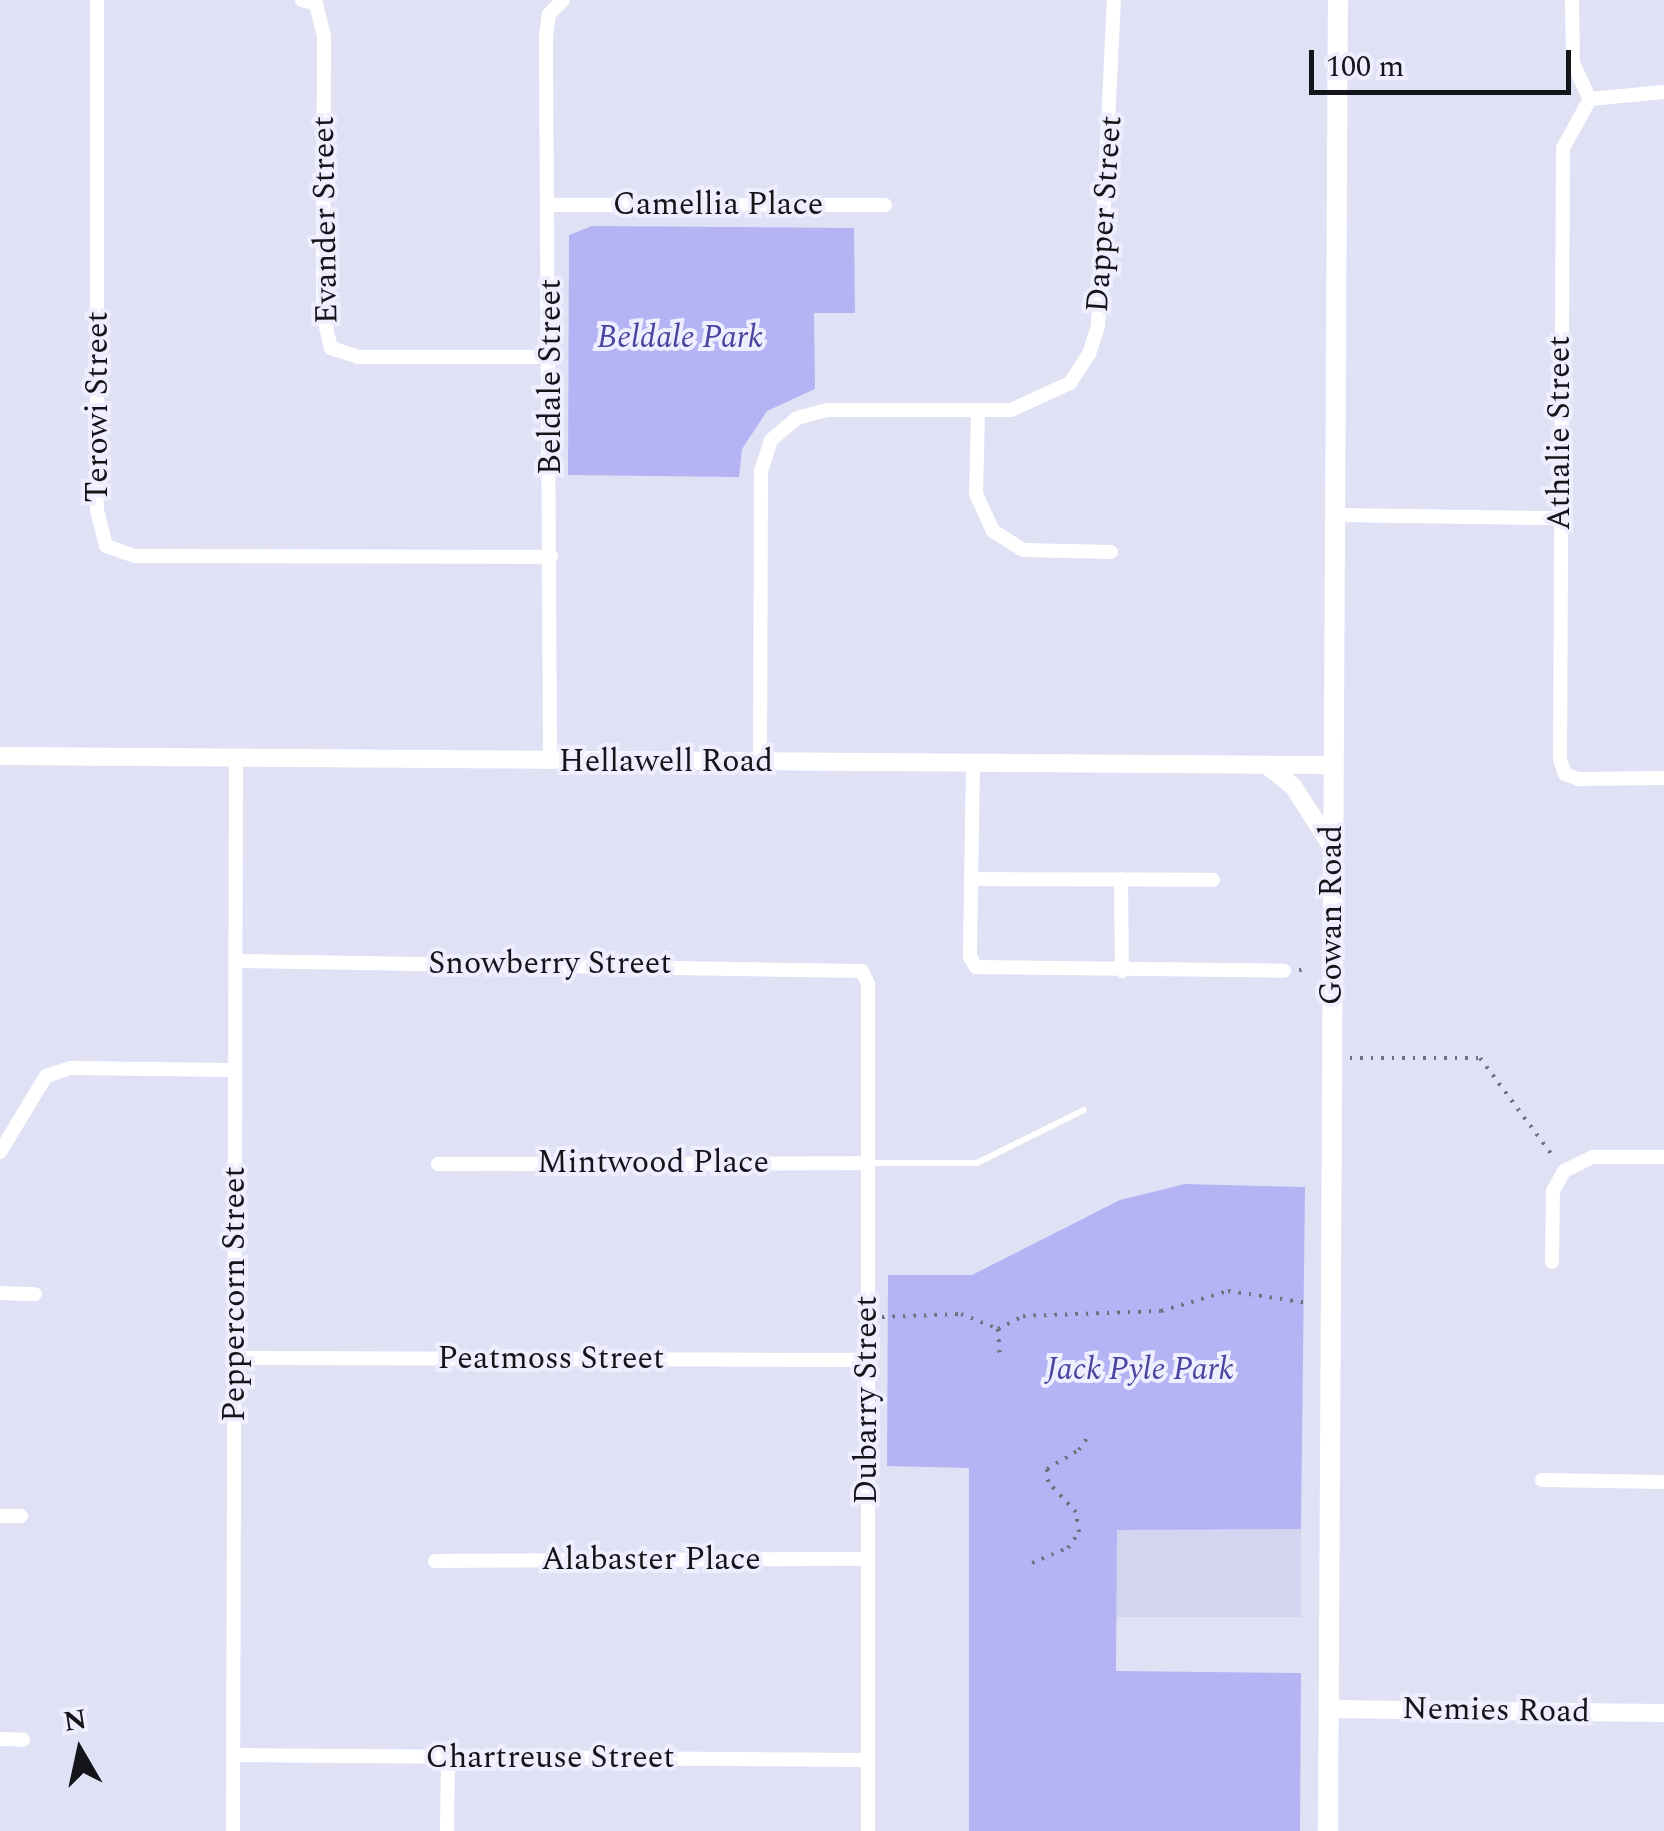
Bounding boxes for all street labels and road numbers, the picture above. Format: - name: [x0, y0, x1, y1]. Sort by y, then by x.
- street label: Dapper Street: [1079, 114, 1131, 314]
- street label: Evander Street: [305, 115, 347, 325]
- street label: Camellia Place: [613, 186, 823, 224]
- street label: Beldale Street: [532, 279, 570, 475]
- street label: Terowi Street: [79, 311, 117, 503]
- street label: Athalie Street: [1541, 335, 1579, 531]
- street label: Hellawell Road: [559, 743, 773, 781]
- street label: Gowan Road: [1313, 825, 1351, 1005]
- street label: Snowberry Street: [428, 945, 672, 983]
- street label: Mintwood Place: [537, 1144, 769, 1182]
- street label: Peppercorn Street: [216, 1166, 254, 1422]
- street label: Dubarry Street: [848, 1295, 886, 1505]
- street label: Peatmoss Street: [438, 1340, 664, 1378]
- street label: Alabaster Place: [541, 1541, 761, 1579]
- street label: Nemies Road: [1402, 1690, 1590, 1732]
- street label: Chartreuse Street: [425, 1739, 675, 1777]

